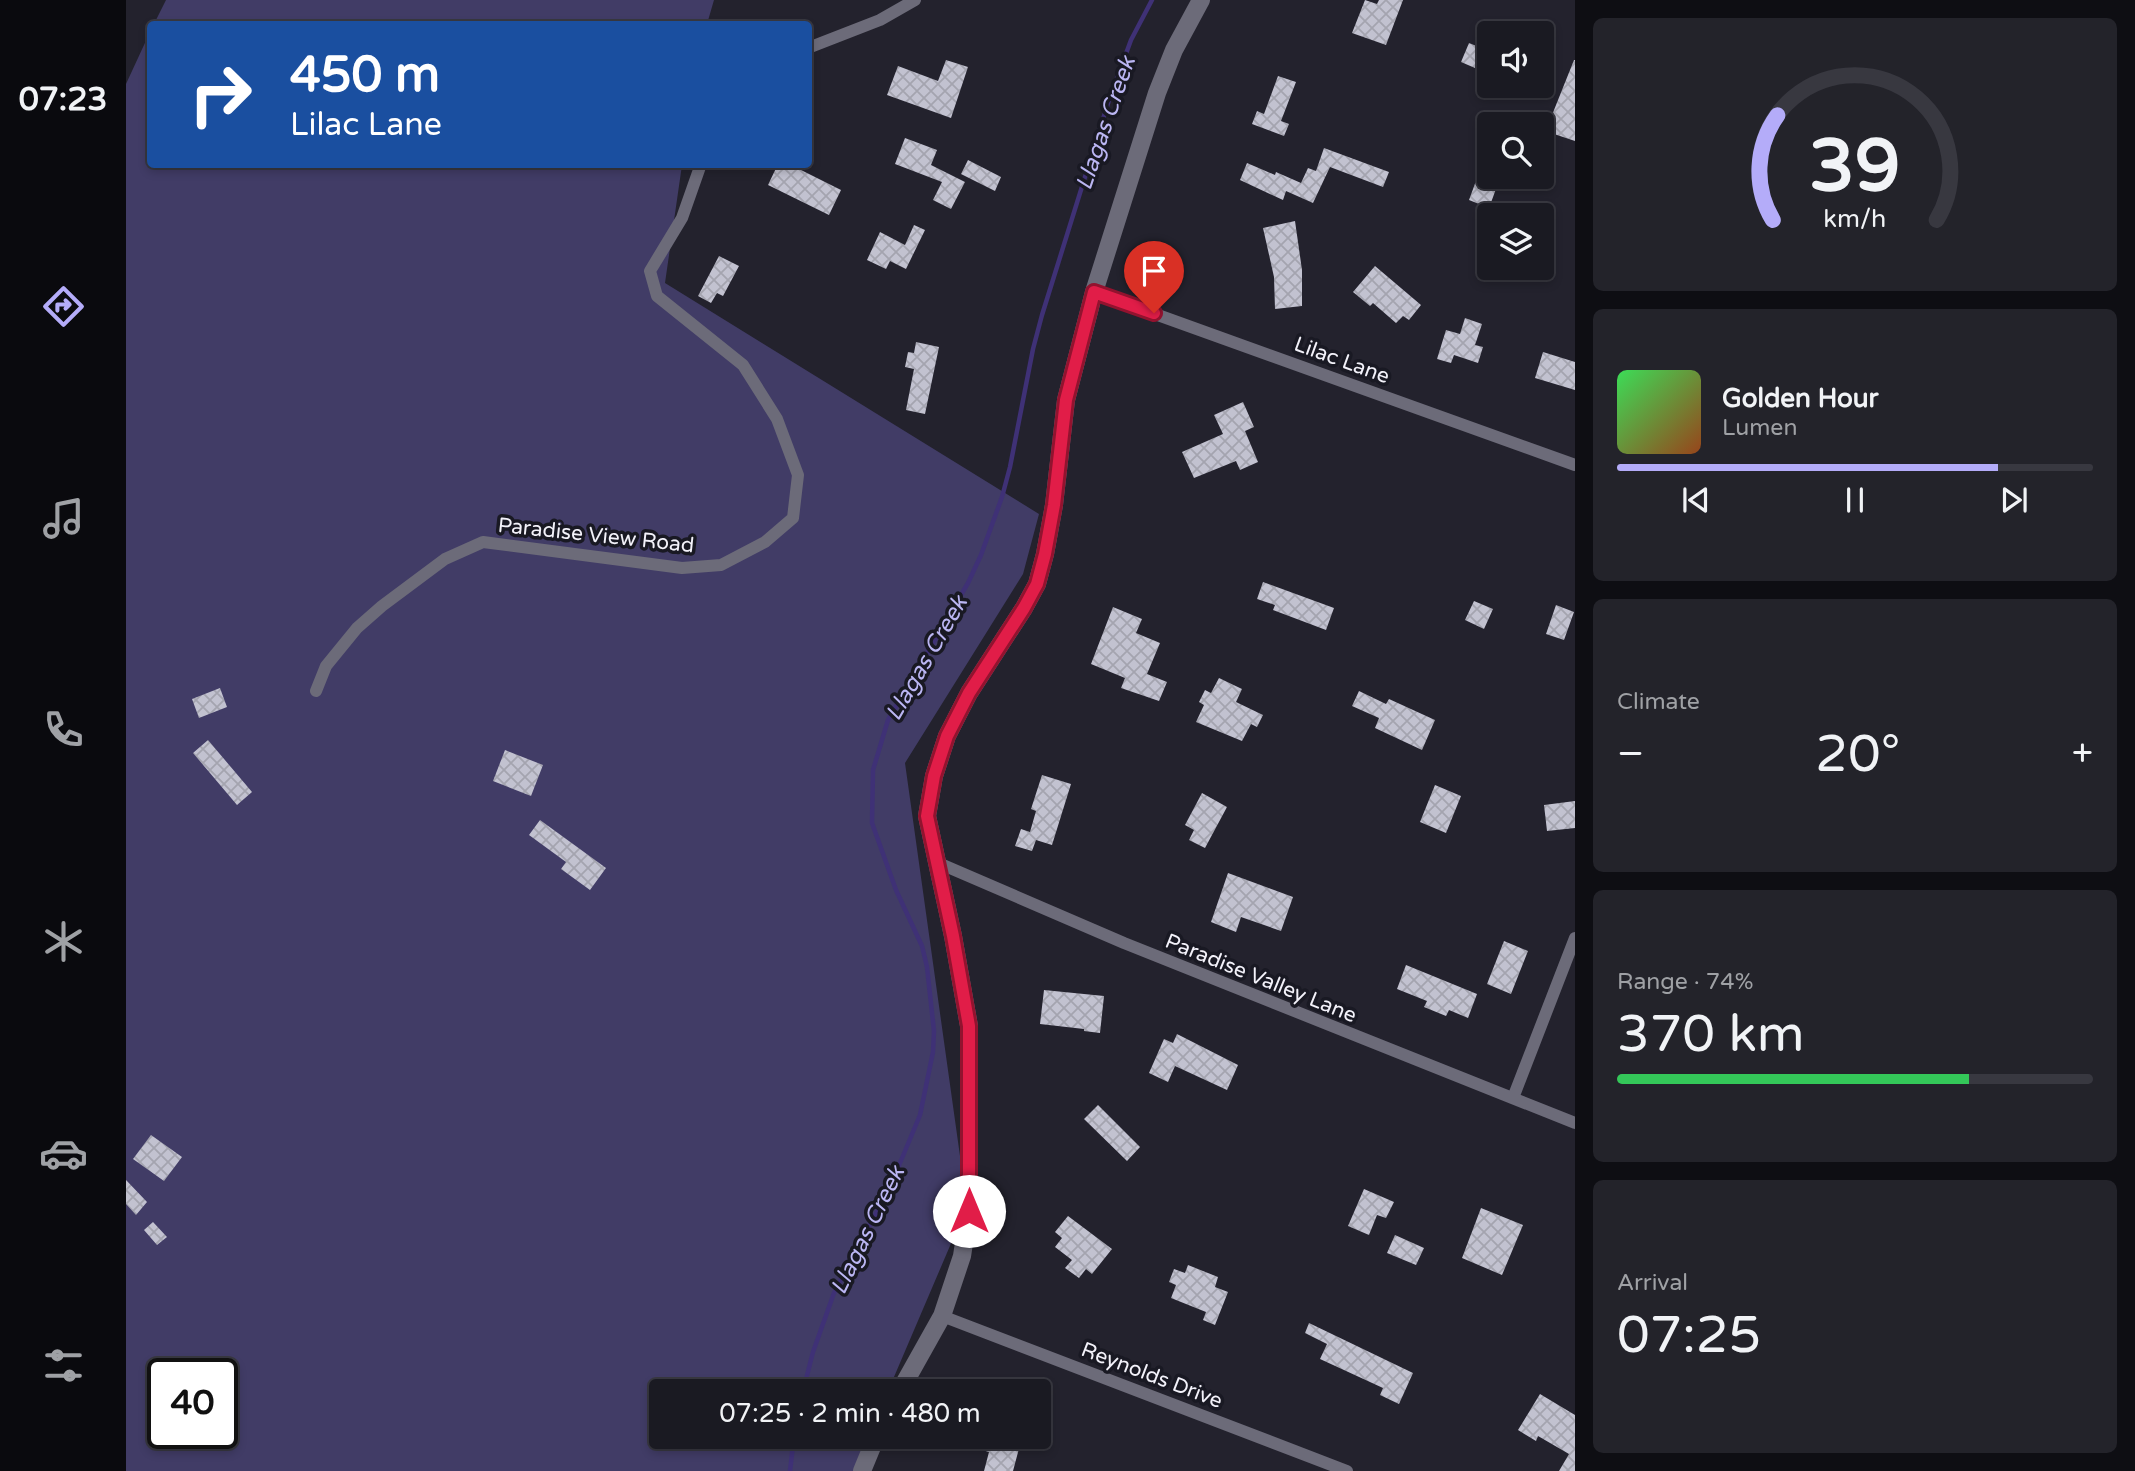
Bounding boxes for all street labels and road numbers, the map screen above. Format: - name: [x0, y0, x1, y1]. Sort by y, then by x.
- street label: Lilac Lane: [1291, 332, 1393, 389]
- street label: Paradise View Road: [497, 513, 695, 558]
- street label: Paradise Valley Lane: [1162, 929, 1360, 1028]
- street label: Reynolds Drive: [1078, 1337, 1226, 1414]

